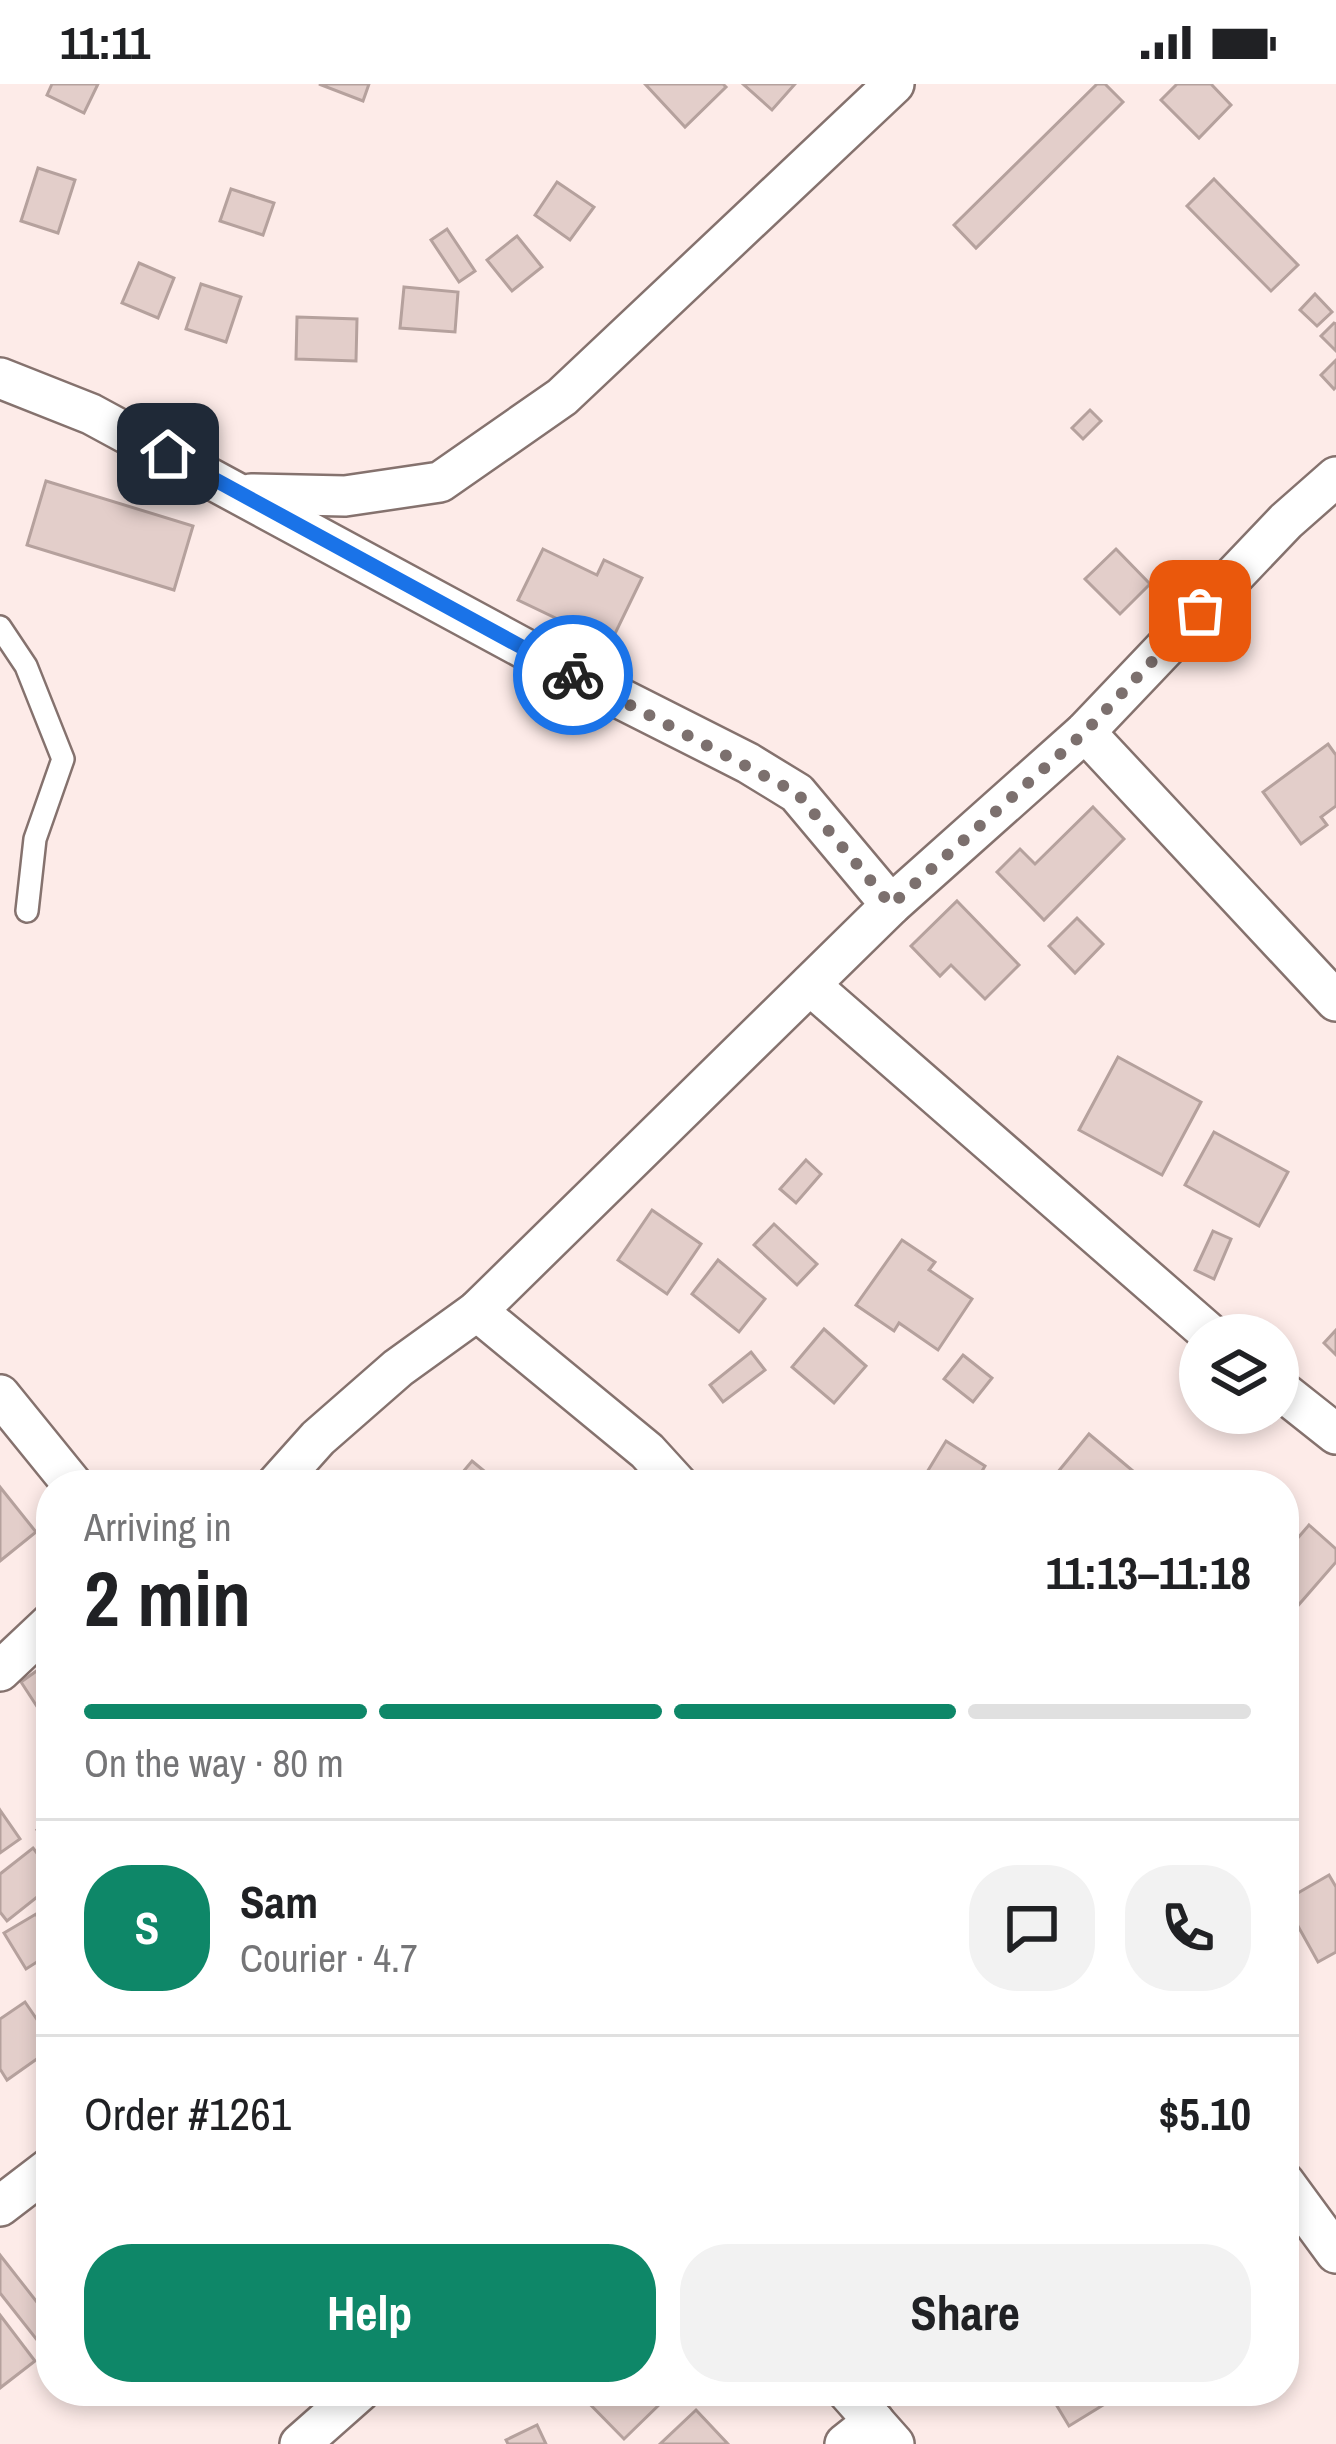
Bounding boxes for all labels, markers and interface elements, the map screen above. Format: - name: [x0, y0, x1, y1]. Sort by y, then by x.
- text: 11:11: [60, 12, 150, 73]
- pin: [117, 403, 219, 505]
- icon: home: [135, 421, 201, 487]
- pin: [1149, 560, 1251, 662]
- icon: bag: [1167, 578, 1233, 644]
- courier: [513, 615, 633, 735]
- icon: bike: [540, 642, 606, 708]
- map controls: [1179, 1314, 1299, 1434]
- button: layers: [1179, 1314, 1299, 1434]
- text: Arriving in: [84, 1501, 232, 1553]
- text: 11:13–11:18: [1046, 1542, 1251, 1603]
- text: 2 min: [84, 1545, 251, 1650]
- text: On the way · 80 m: [84, 1737, 344, 1789]
- button: chat: [969, 1865, 1095, 1991]
- button: phone: [1125, 1865, 1251, 1991]
- text: Sam: [240, 1871, 318, 1932]
- text: S: [135, 1897, 159, 1958]
- text: Courier · 4.7: [240, 1932, 418, 1984]
- text: Order #1261: [84, 2083, 291, 2144]
- text: $5.10: [1159, 2083, 1251, 2144]
- button: Help: [84, 2244, 656, 2382]
- button: Share: [680, 2244, 1251, 2382]

